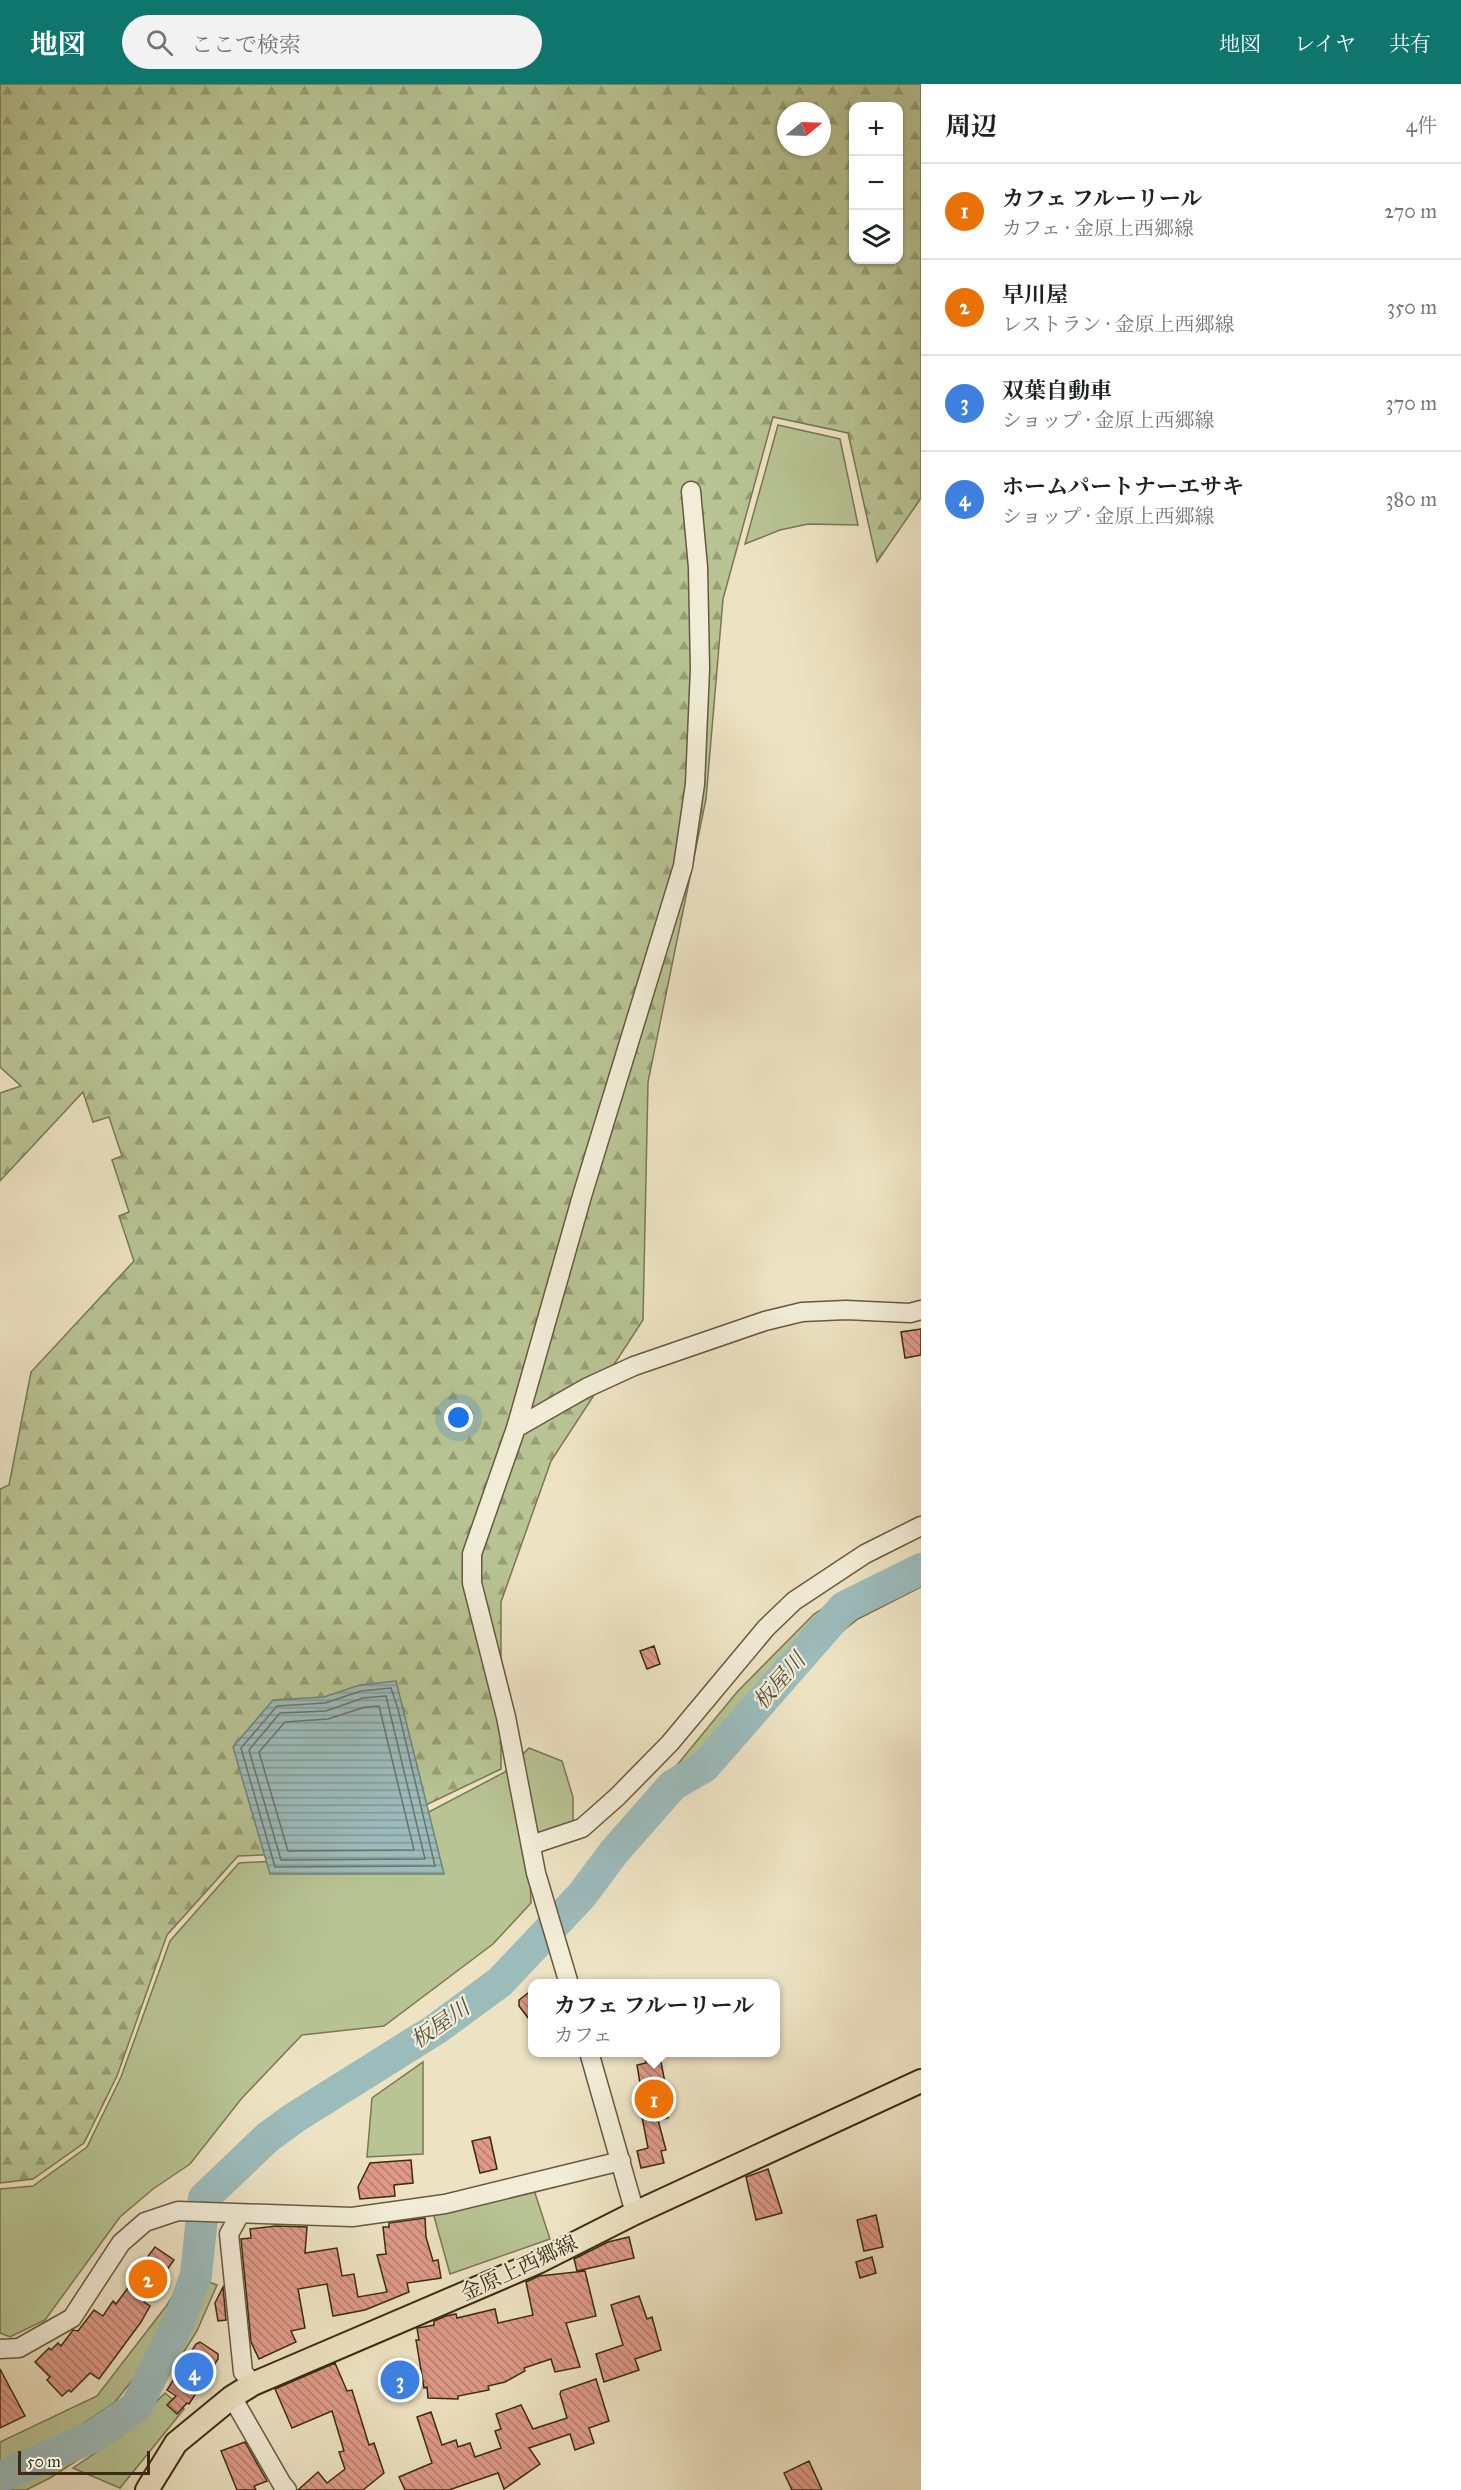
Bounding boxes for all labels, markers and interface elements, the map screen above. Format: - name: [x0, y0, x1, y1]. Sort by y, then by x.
- search box: [122, 15, 542, 69]
- icon: search: [143, 26, 176, 59]
- text: 地図: [30, 27, 86, 62]
- text: ここで検索: [191, 31, 301, 58]
- text: 地図: [1219, 31, 1261, 57]
- text: レイヤ: [1294, 31, 1356, 57]
- text: 共有: [1389, 31, 1431, 57]
- north arrow: [777, 102, 831, 156]
- map controls: [849, 102, 903, 264]
- button: +: [849, 102, 903, 156]
- text: 周辺: [945, 110, 997, 142]
- text: 4件: [1406, 113, 1437, 137]
- button: −: [849, 156, 903, 210]
- text: カフェ フルーリール: [1002, 185, 1202, 212]
- text: 1: [961, 199, 968, 223]
- text: 270 m: [1384, 199, 1437, 223]
- button: layers: [849, 210, 903, 264]
- text: カフェ · 金原上西郷線: [1002, 216, 1194, 240]
- text: 早川屋: [1002, 281, 1068, 308]
- text: 2: [960, 295, 969, 319]
- text: 350 m: [1387, 295, 1437, 319]
- text: レストラン · 金原上西郷線: [1002, 312, 1234, 336]
- text: 双葉自動車: [1002, 377, 1112, 404]
- text: 3: [961, 391, 969, 415]
- text: 370 m: [1386, 391, 1437, 415]
- text: ショップ · 金原上西郷線: [1002, 408, 1215, 432]
- text: ホームパートナーエサキ: [1002, 473, 1244, 500]
- text: 4: [959, 487, 970, 511]
- text: 380 m: [1386, 487, 1437, 511]
- text: ショップ · 金原上西郷線: [1002, 504, 1215, 528]
- your location: [444, 1403, 473, 1432]
- water label: 板屋川: [747, 1646, 812, 1715]
- popup: [528, 1979, 780, 2057]
- text: カフェ フルーリール: [554, 1992, 754, 2019]
- water label: 板屋川: [405, 1993, 476, 2054]
- text: カフェ: [554, 2023, 613, 2047]
- pin: 1: [634, 2076, 674, 2122]
- street label: 金原上西郷線: [456, 2230, 582, 2306]
- pin: 2: [128, 2256, 168, 2302]
- pin: 4: [174, 2350, 214, 2394]
- pin: 3: [380, 2358, 420, 2402]
- scale bar: [18, 2448, 150, 2476]
- text: 50 m: [27, 2452, 61, 2471]

